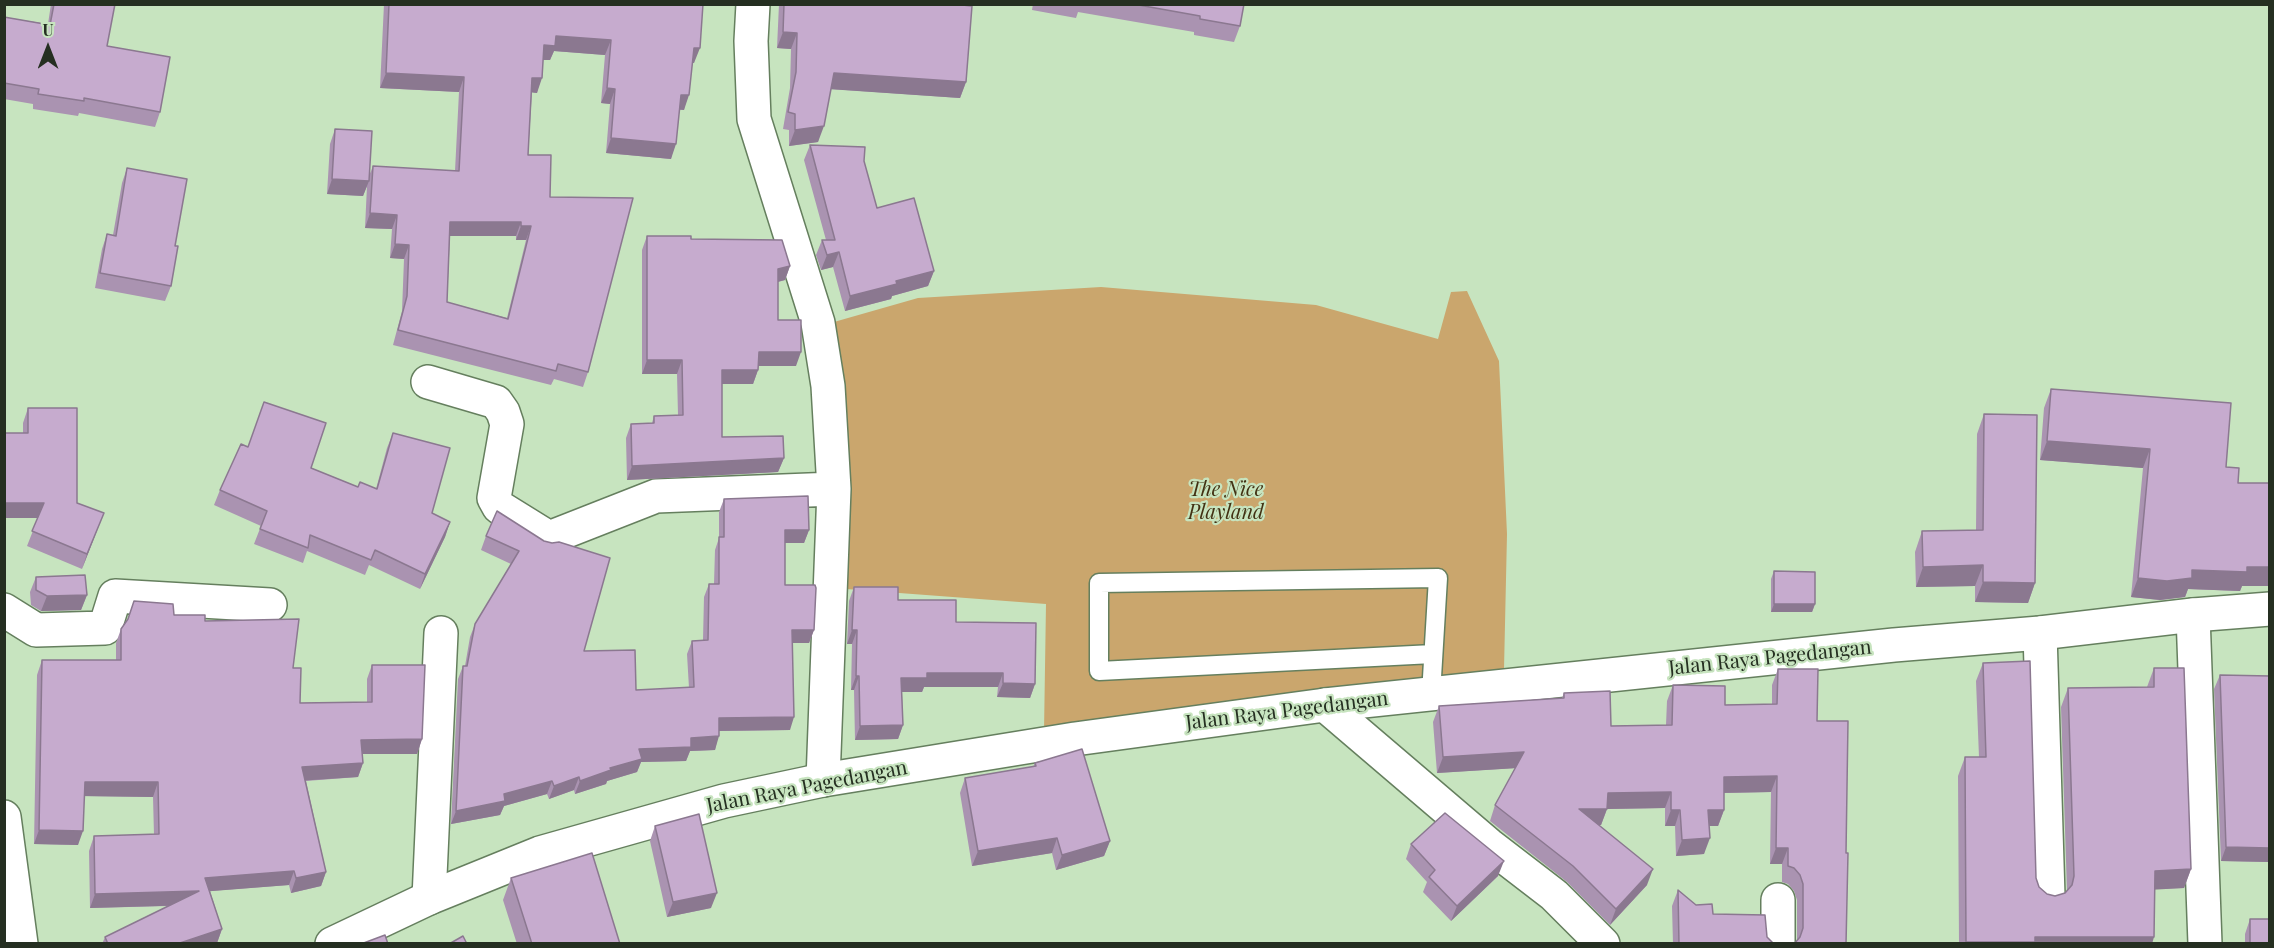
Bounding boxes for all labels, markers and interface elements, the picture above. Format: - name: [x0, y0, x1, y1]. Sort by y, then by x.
- north arrow: [18, 18, 78, 78]
- text: U: [42, 19, 54, 40]
- park label: The Nice Playland: [1188, 478, 1264, 525]
- street label: Jalan Raya Pagedangan: [1667, 635, 1873, 681]
- street label: Jalan Raya Pagedangan: [1184, 687, 1390, 735]
- street label: Jalan Raya Pagedangan: [705, 756, 909, 818]

